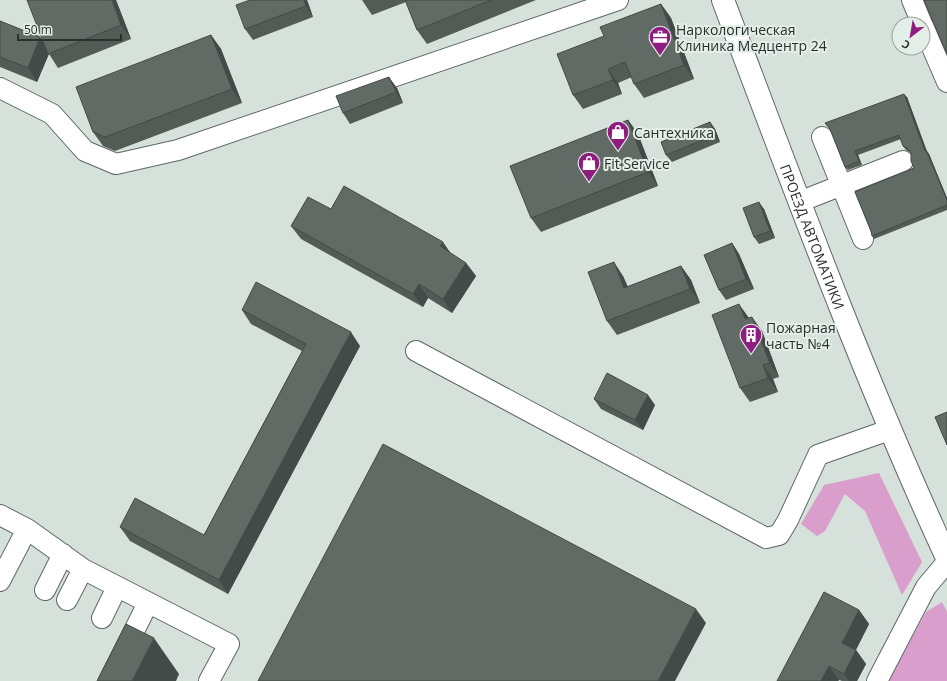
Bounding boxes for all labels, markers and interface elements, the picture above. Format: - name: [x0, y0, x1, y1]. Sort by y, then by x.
- scale bar: [18, 16, 121, 42]
- north arrow: [891, 16, 931, 56]
- place label: Наркологическая Клиника Медцентр 24: [676, 20, 827, 55]
- text: 50 m: [24, 21, 52, 38]
- office icon: Наркологическая Клиника Медцентр 24: [647, 24, 673, 57]
- text: С: [899, 37, 912, 53]
- shop icon: Сантехника: [605, 119, 631, 152]
- place label: Сантехника: [634, 123, 714, 142]
- shop icon: Fit Service: [576, 150, 602, 183]
- place label: Fit Service: [604, 154, 670, 173]
- street label: ПРОЕЗД АВТОМАТИКИ: [776, 161, 850, 312]
- place label: Пожарная часть №4: [766, 318, 836, 353]
- building icon: Пожарная часть №4: [738, 322, 764, 355]

